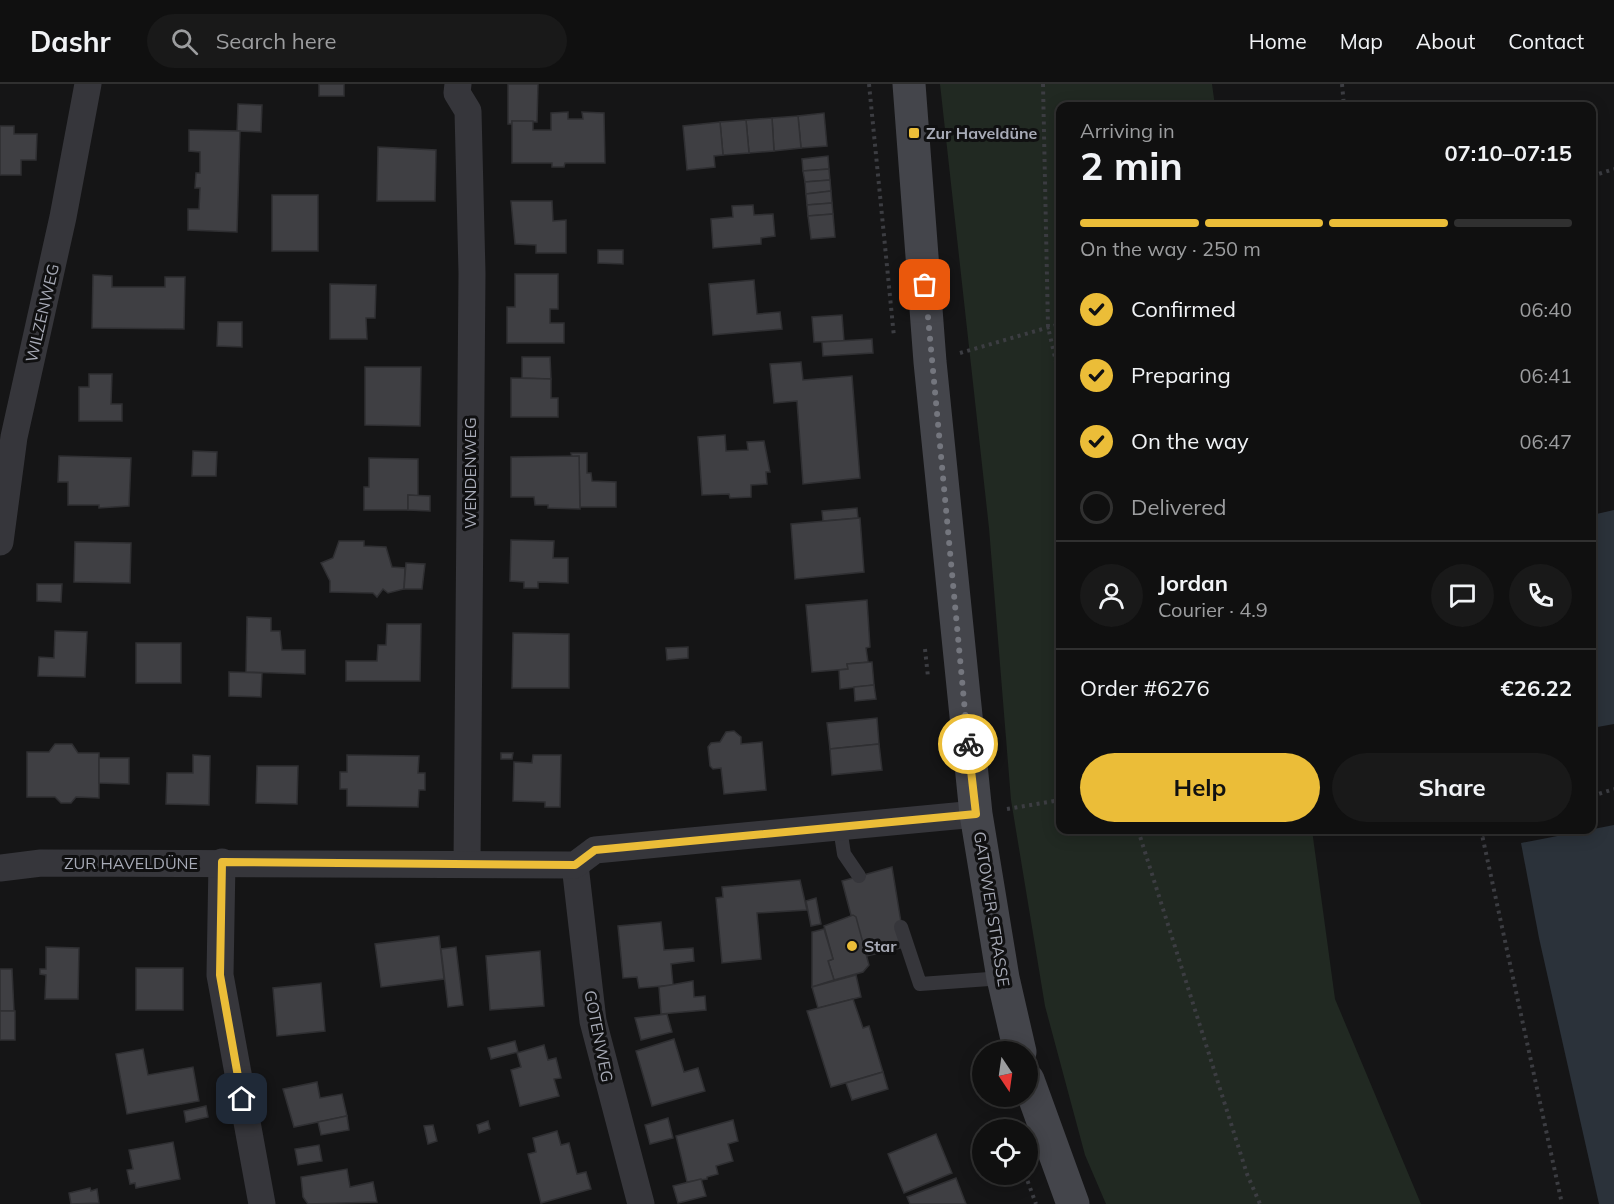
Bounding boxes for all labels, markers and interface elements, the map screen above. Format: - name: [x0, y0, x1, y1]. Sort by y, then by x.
- search box: [147, 14, 567, 68]
- text: Dashr: [30, 24, 111, 59]
- icon: search: [168, 25, 201, 58]
- text: Search here: [216, 27, 337, 55]
- text: Home: [1249, 28, 1307, 54]
- text: Map: [1340, 28, 1383, 54]
- text: About: [1416, 28, 1475, 54]
- text: Contact: [1508, 28, 1584, 54]
- text: Arriving in: [1080, 118, 1175, 143]
- place label: Zur Haveldüne: [926, 123, 1038, 143]
- marker: Zur Haveldüne: [907, 126, 921, 140]
- text: 07:10–07:15: [1444, 139, 1572, 167]
- text: 2 min: [1080, 141, 1183, 190]
- text: On the way · 250 m: [1080, 236, 1261, 261]
- pin: [899, 259, 950, 310]
- street label: WILZENWEG: [21, 262, 63, 364]
- icon: bag: [908, 268, 941, 301]
- icon: check: [1080, 293, 1113, 326]
- text: Confirmed: [1131, 295, 1236, 323]
- text: 06:40: [1519, 297, 1572, 322]
- icon: check: [1080, 359, 1113, 392]
- text: Preparing: [1131, 361, 1231, 389]
- text: 06:41: [1519, 363, 1572, 388]
- street label: WENDENWEG: [460, 417, 480, 529]
- icon: check: [1080, 425, 1113, 458]
- text: On the way: [1131, 427, 1249, 455]
- text: 06:47: [1519, 429, 1572, 454]
- text: Delivered: [1131, 493, 1226, 521]
- button: person: [1080, 564, 1143, 627]
- button: chat: [1431, 564, 1494, 627]
- button: phone: [1509, 564, 1572, 627]
- text: Jordan: [1158, 569, 1228, 597]
- text: Courier · 4.9: [1158, 597, 1268, 622]
- text: Order #6276: [1080, 674, 1210, 702]
- text: €26.22: [1501, 674, 1572, 702]
- courier: [938, 714, 998, 774]
- icon: bike: [952, 728, 985, 761]
- button: Help: [1080, 753, 1320, 822]
- button: Share: [1332, 753, 1572, 822]
- street label: GATOWER STRASSE: [970, 830, 1014, 988]
- street label: ZUR HAVELDÜNE: [64, 853, 198, 873]
- place label: Star: [864, 936, 897, 956]
- marker: Star: [845, 939, 859, 953]
- street label: GOTENWEG: [580, 988, 618, 1084]
- north arrow: [972, 1041, 1038, 1107]
- map controls: [972, 1041, 1038, 1185]
- pin: [216, 1073, 267, 1124]
- icon: home: [225, 1082, 258, 1115]
- button: locate: [972, 1119, 1038, 1185]

